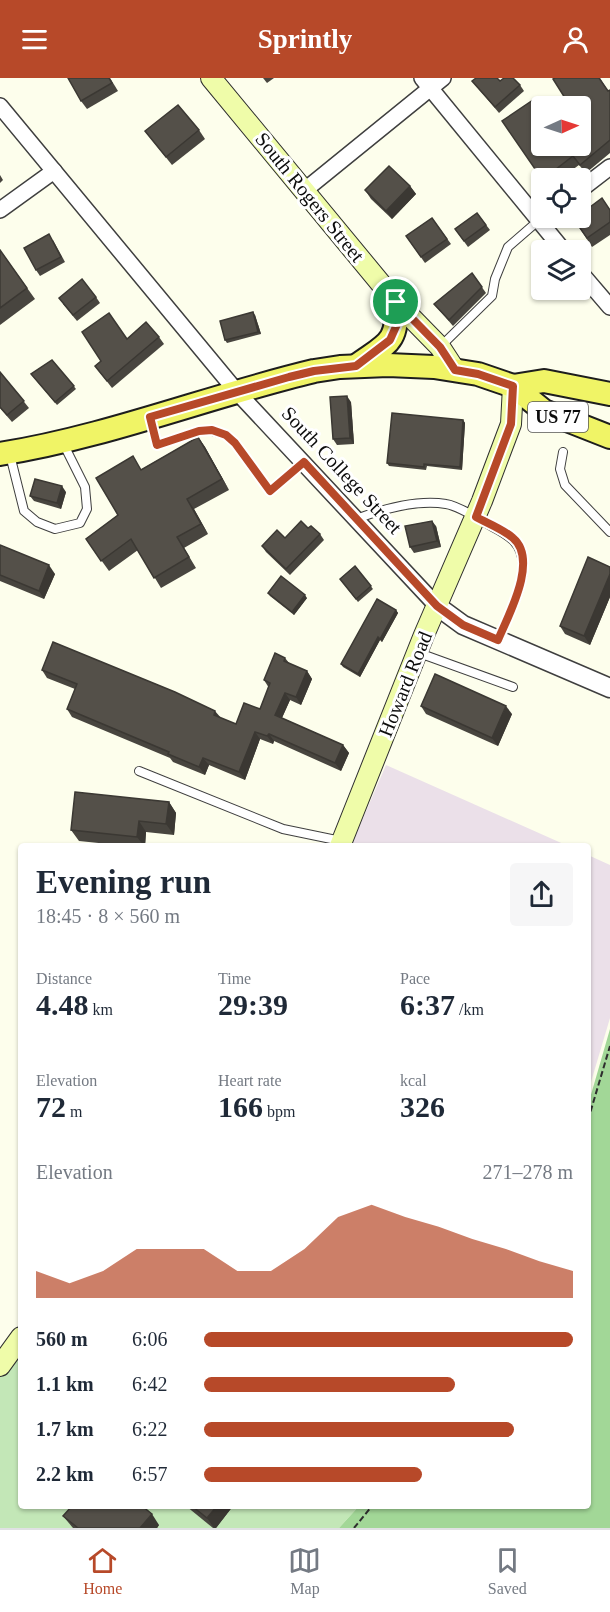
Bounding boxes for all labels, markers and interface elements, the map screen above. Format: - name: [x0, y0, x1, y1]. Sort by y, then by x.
- icon: menu: [18, 23, 51, 56]
- icon: person: [559, 23, 592, 56]
- text: Sprintly: [258, 24, 352, 54]
- north arrow: [531, 96, 591, 156]
- map controls: [531, 96, 591, 300]
- street label: South Rogers Street: [250, 128, 369, 267]
- button: locate: [531, 168, 591, 228]
- button: layers: [531, 240, 591, 300]
- pin: [370, 276, 421, 327]
- icon: arrive: [379, 285, 412, 318]
- street label: South College Street: [277, 402, 407, 539]
- road number: US 77: [528, 402, 588, 432]
- street label: Howard Road: [374, 628, 436, 740]
- button: share: [510, 863, 573, 926]
- text: Evening run: [36, 864, 211, 900]
- text: 18:45 · 8 × 560 m: [36, 905, 180, 927]
- text: Distance: [36, 970, 92, 987]
- text: Time: [218, 970, 251, 987]
- text: Pace: [400, 970, 430, 987]
- text: 4.48: [36, 988, 89, 1021]
- text: 29:39: [218, 988, 288, 1021]
- text: 6:37: [400, 988, 455, 1021]
- text: km: [89, 1001, 113, 1018]
- text: /km: [455, 1001, 484, 1018]
- text: Elevation: [36, 1072, 97, 1089]
- text: Heart rate: [218, 1072, 282, 1089]
- text: kcal: [400, 1072, 427, 1089]
- text: 72: [36, 1090, 66, 1123]
- text: 166: [218, 1090, 263, 1123]
- text: 326: [400, 1090, 445, 1123]
- text: m: [66, 1103, 82, 1120]
- text: bpm: [263, 1103, 295, 1120]
- text: Elevation: [36, 1161, 113, 1183]
- text: 271–278 m: [482, 1161, 573, 1183]
- text: 560 m: [36, 1328, 88, 1350]
- text: 6:06: [132, 1328, 168, 1350]
- text: 1.1 km: [36, 1373, 94, 1395]
- text: 6:42: [132, 1373, 168, 1395]
- text: 1.7 km: [36, 1418, 94, 1440]
- text: 6:22: [132, 1418, 168, 1440]
- text: 2.2 km: [36, 1463, 94, 1485]
- text: 6:57: [132, 1463, 168, 1485]
- tab: Home: [83, 1544, 122, 1598]
- tab: Map: [288, 1544, 321, 1598]
- tab: Saved: [488, 1544, 527, 1598]

